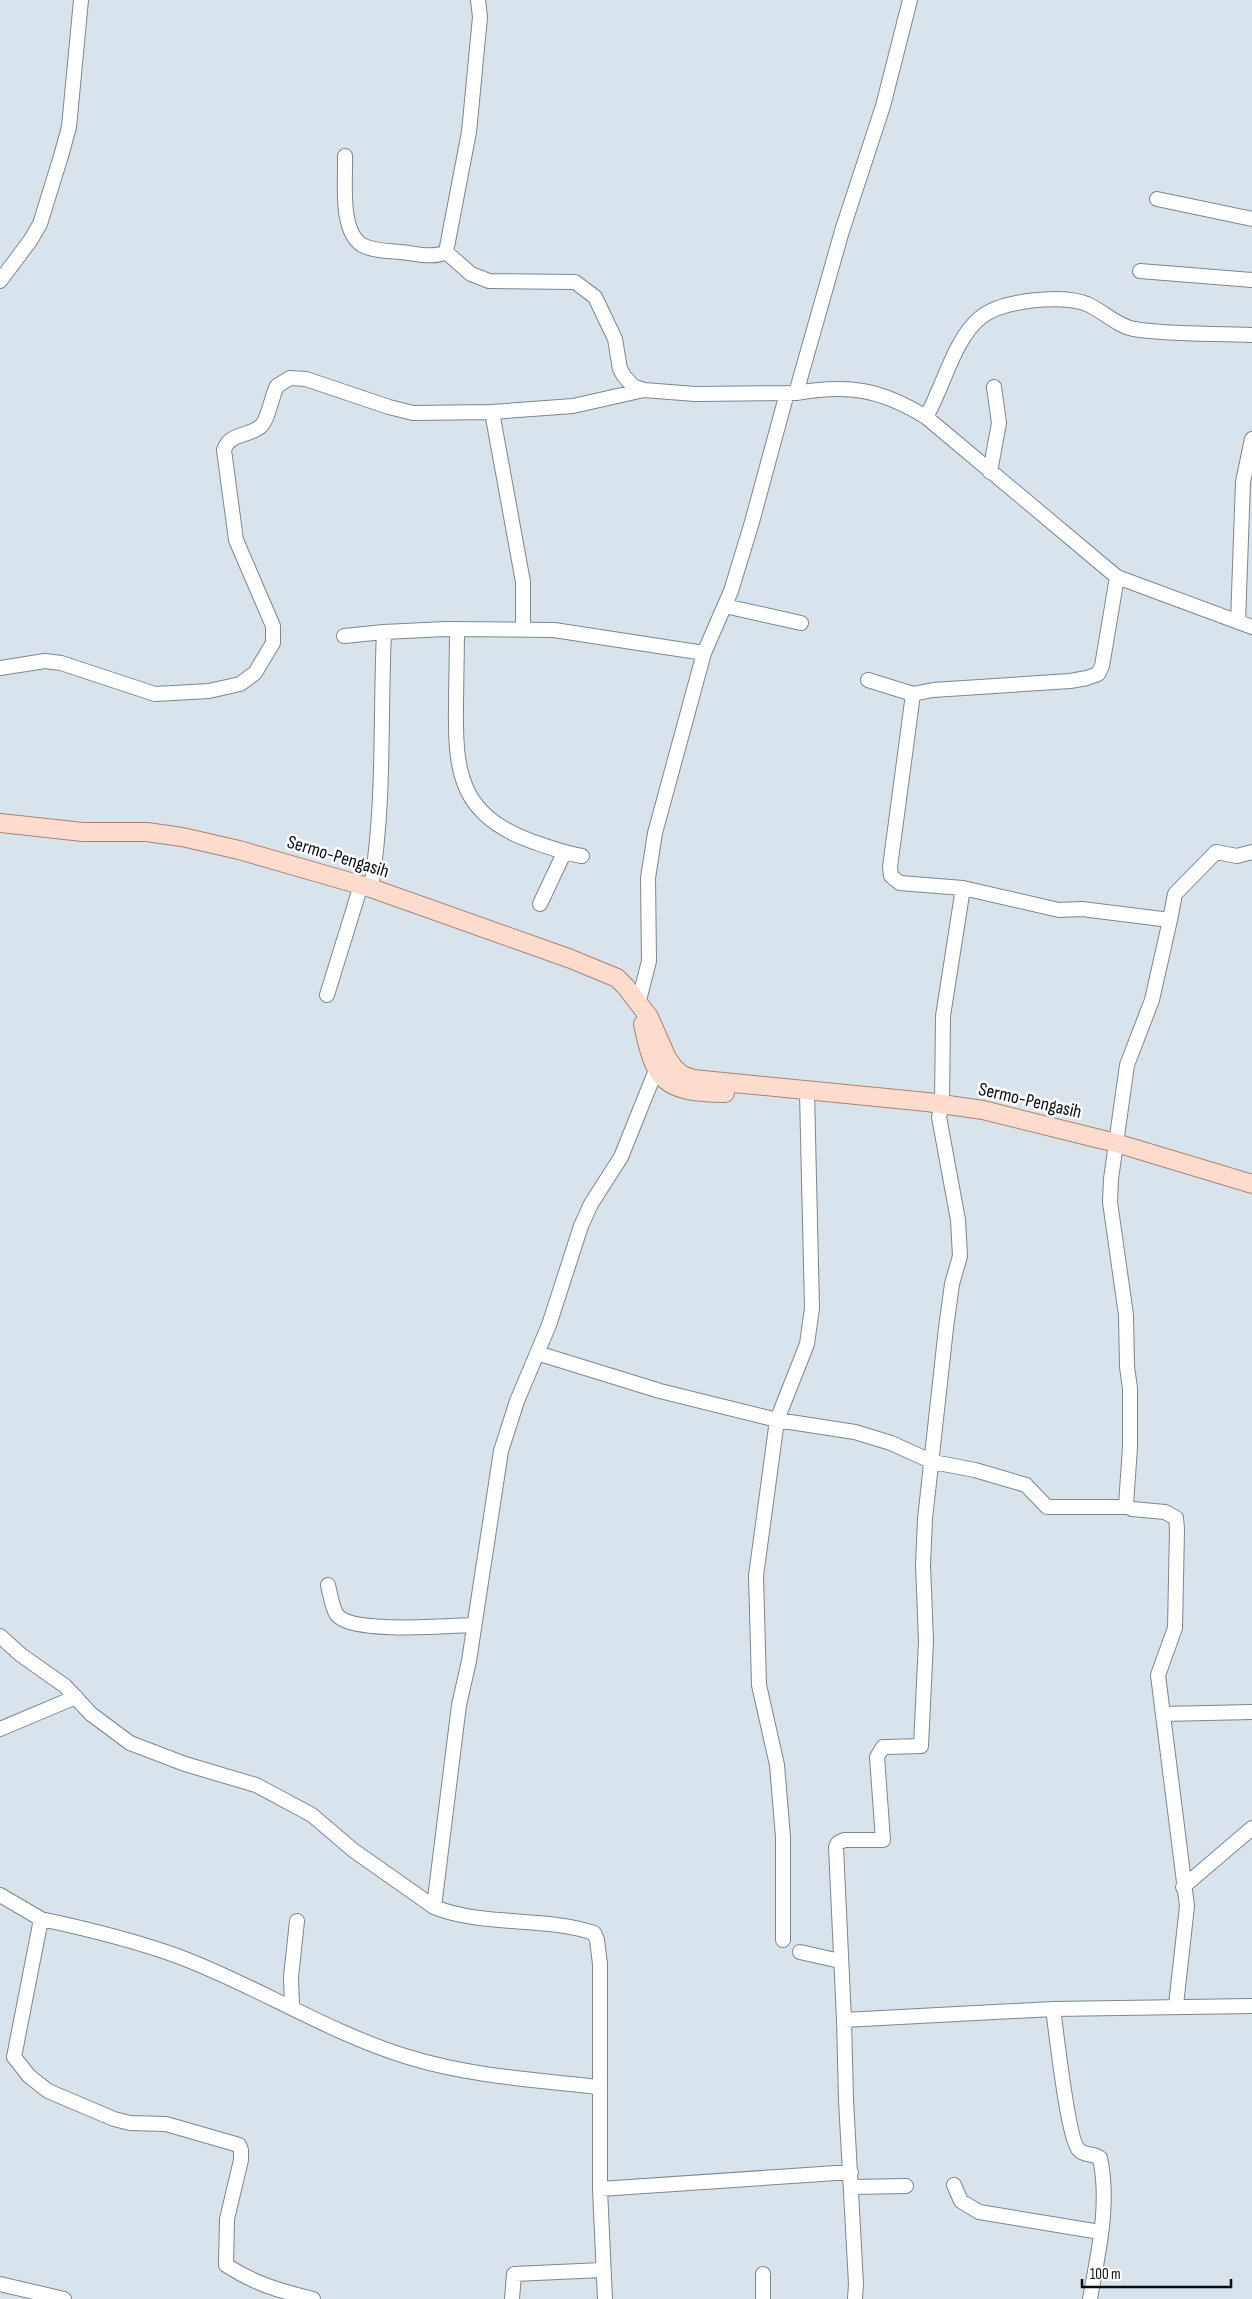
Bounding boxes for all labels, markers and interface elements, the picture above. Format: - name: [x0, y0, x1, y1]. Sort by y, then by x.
- street label: Sermo-Pengasih: [284, 831, 392, 883]
- street label: Sermo-Pengasih: [976, 1078, 1084, 1124]
- scale bar: [1082, 2256, 1231, 2288]
- text: 100 m: [1090, 2265, 1121, 2284]

